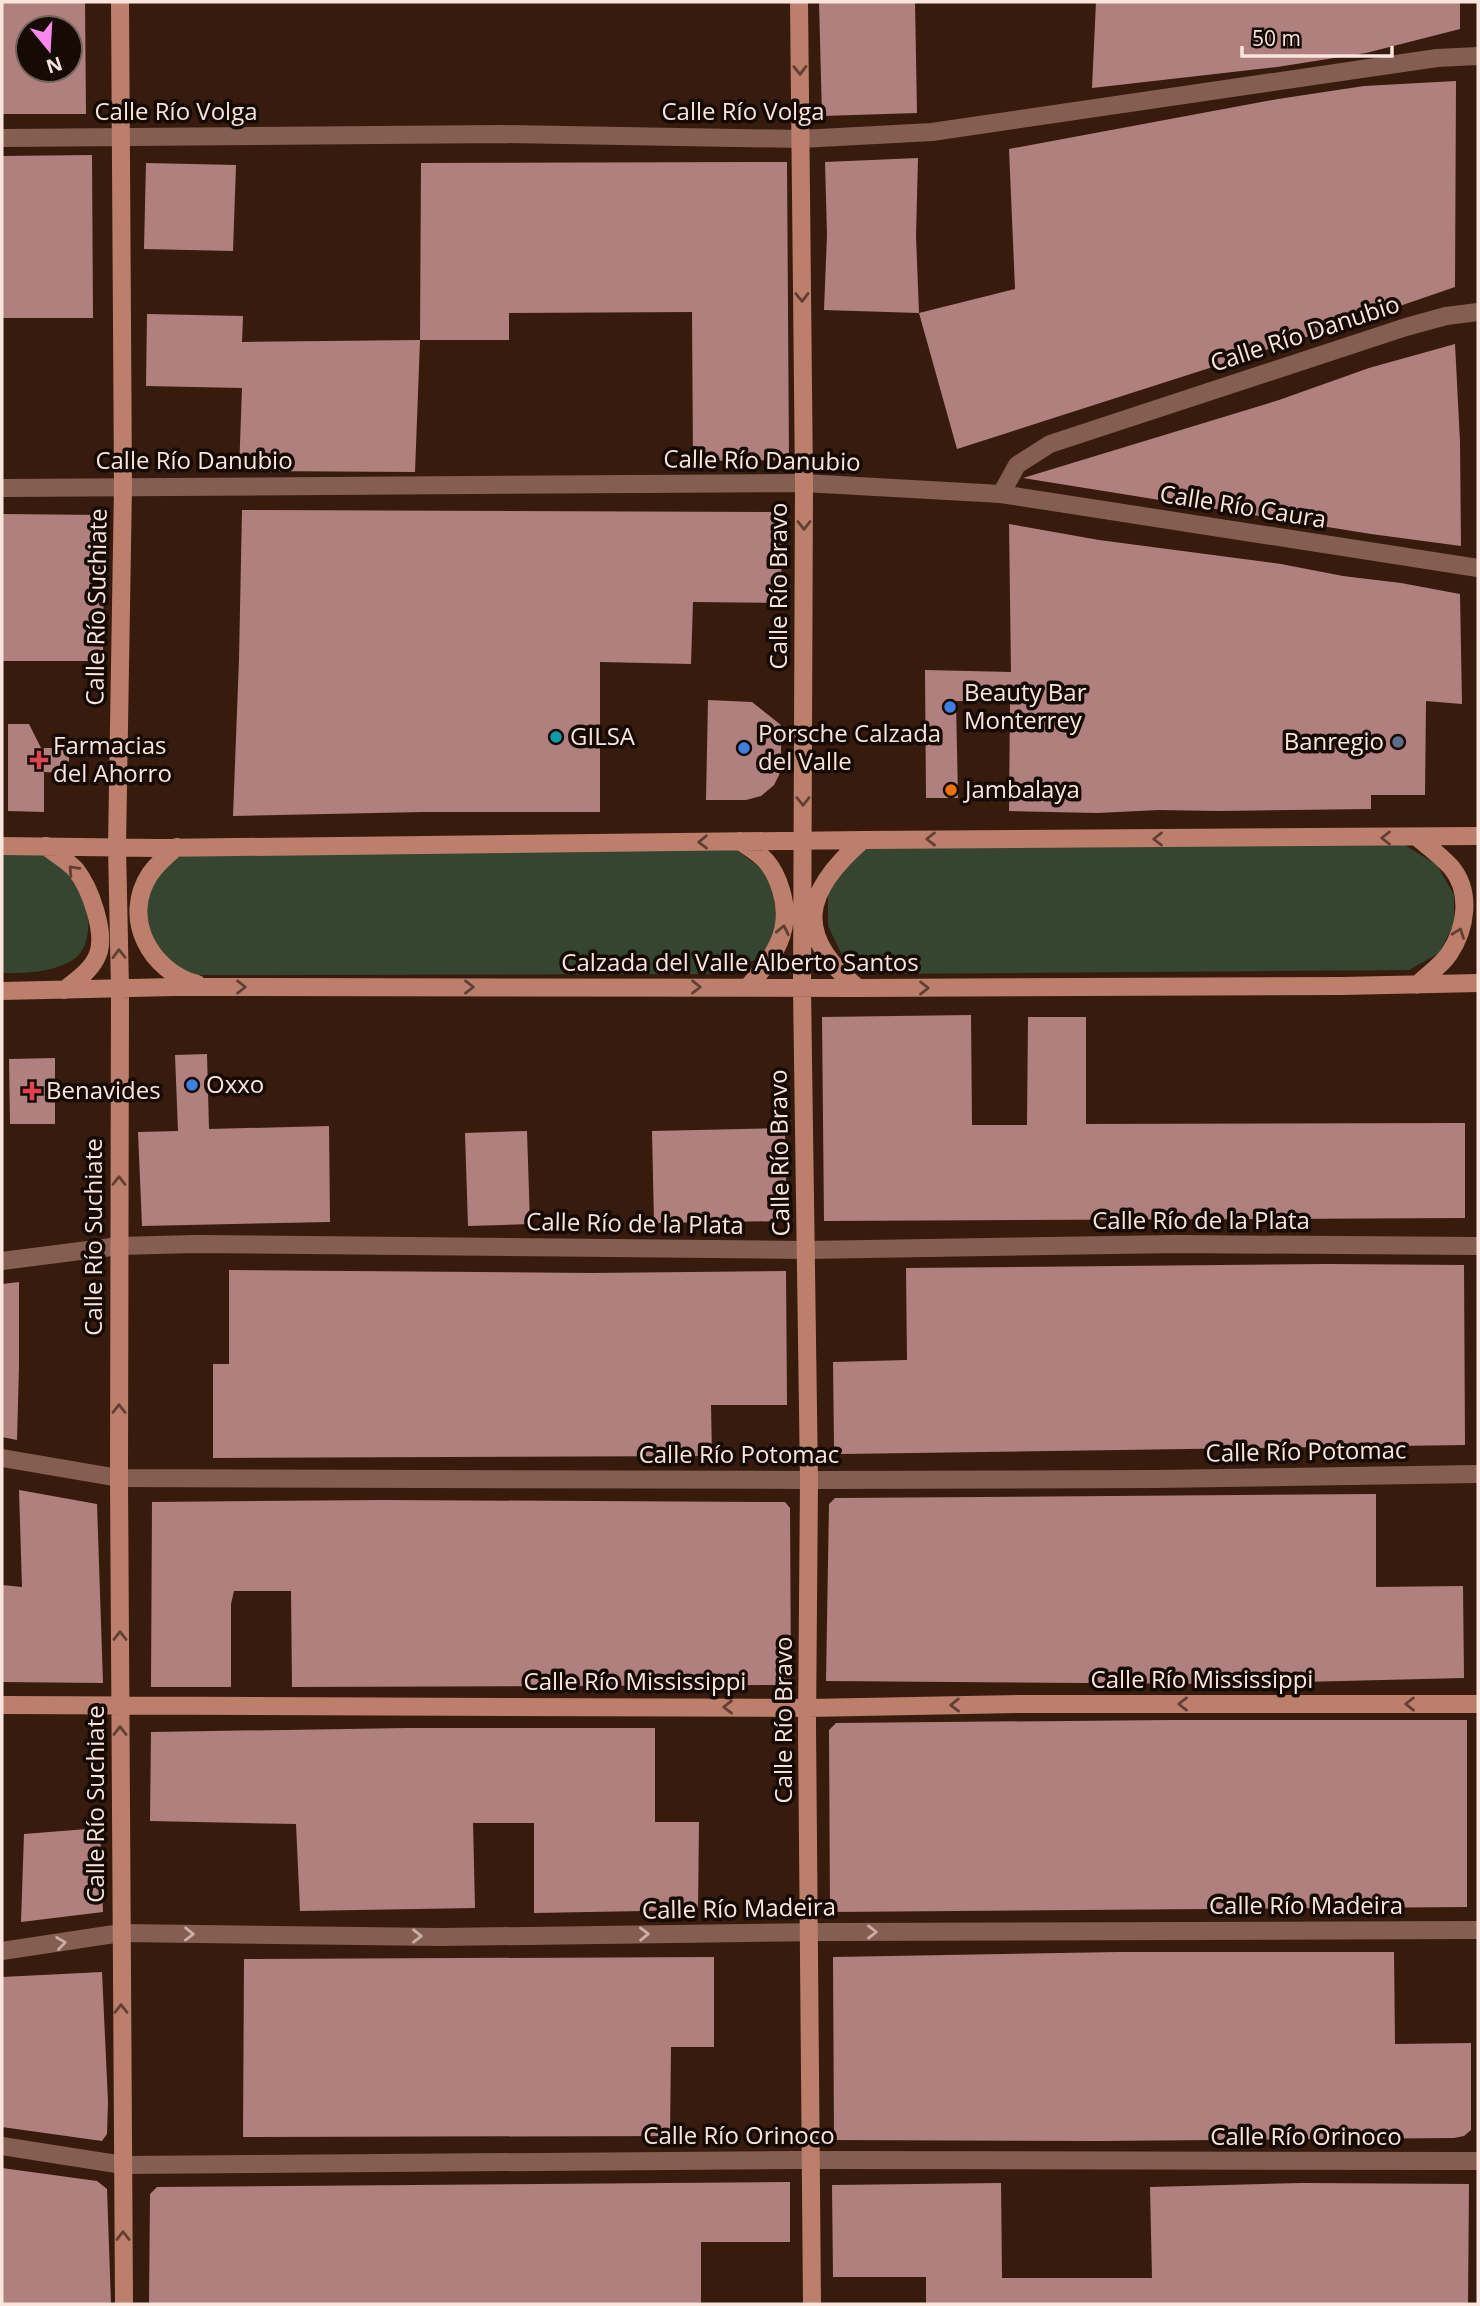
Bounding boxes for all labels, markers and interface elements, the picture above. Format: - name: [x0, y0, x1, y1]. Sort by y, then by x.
- north arrow: [14, 14, 84, 84]
- scale bar: [1242, 14, 1392, 58]
- text: 50 m: [1252, 24, 1301, 52]
- text: N: [43, 50, 66, 80]
- one-way arrow: [792, 65, 808, 76]
- street label: Calle Río Volga: [95, 94, 258, 127]
- street label: Calle Río Volga: [662, 94, 825, 127]
- street label: Calle Río Danubio: [1206, 286, 1403, 379]
- one-way arrow: [795, 292, 810, 303]
- street label: Calle Río Danubio: [663, 441, 861, 478]
- street label: Calle Río Danubio: [95, 443, 293, 476]
- street label: Calle Río Caura: [1158, 476, 1329, 535]
- street label: Calle Río Bravo: [761, 503, 794, 669]
- street label: Calle Río Suchiate: [77, 508, 114, 706]
- one-way arrow: [796, 520, 811, 531]
- place label: Beauty Bar Monterrey: [964, 675, 1087, 736]
- marker: Beauty Bar Monterrey: [942, 699, 958, 715]
- place label: Porsche Calzada del Valle: [758, 716, 941, 777]
- place label: GILSA: [570, 719, 636, 752]
- place label: Banregio: [1284, 724, 1384, 757]
- place label: Farmacias del Ahorro: [53, 728, 172, 789]
- marker: GILSA: [548, 729, 564, 745]
- marker: Banregio: [1390, 734, 1406, 750]
- marker: Porsche Calzada del Valle: [736, 740, 752, 756]
- marker: Farmacias del Ahorro: [31, 752, 47, 768]
- place label: Jambalaya: [963, 772, 1080, 805]
- marker: Jambalaya: [943, 782, 959, 798]
- one-way arrow: [795, 797, 811, 807]
- one-way arrow: [1380, 830, 1390, 846]
- one-way arrow: [925, 831, 935, 847]
- one-way arrow: [1152, 831, 1163, 846]
- one-way arrow: [697, 834, 708, 849]
- one-way arrow: [68, 865, 81, 878]
- one-way arrow: [774, 924, 789, 936]
- one-way arrow: [1451, 927, 1465, 939]
- street label: Calzada del Valle Alberto Santos: [561, 945, 919, 978]
- one-way arrow: [111, 948, 127, 959]
- one-way arrow: [237, 979, 247, 995]
- one-way arrow: [464, 979, 475, 995]
- one-way arrow: [692, 979, 702, 995]
- one-way arrow: [919, 980, 930, 996]
- place label: Oxxo: [206, 1067, 264, 1100]
- street label: Calle Río Bravo: [761, 1069, 796, 1237]
- place label: Benavides: [46, 1073, 161, 1106]
- marker: Oxxo: [184, 1077, 200, 1093]
- marker: Benavides: [24, 1083, 40, 1099]
- street label: Calle Río Suchiate: [76, 1138, 109, 1336]
- one-way arrow: [111, 1176, 127, 1186]
- street label: Calle Río de la Plata: [1092, 1203, 1310, 1236]
- street label: Calle Río de la Plata: [526, 1204, 744, 1241]
- one-way arrow: [111, 1403, 127, 1414]
- street label: Calle Río Potomac: [1205, 1432, 1407, 1469]
- street label: Calle Río Potomac: [639, 1437, 839, 1470]
- one-way arrow: [112, 1631, 128, 1641]
- street label: Calle Río Bravo: [766, 1637, 799, 1803]
- street label: Calle Río Mississippi: [1091, 1662, 1313, 1695]
- street label: Calle Río Mississippi: [524, 1664, 746, 1697]
- one-way arrow: [1177, 1696, 1187, 1712]
- one-way arrow: [1404, 1696, 1415, 1712]
- one-way arrow: [949, 1698, 960, 1713]
- one-way arrow: [722, 1699, 732, 1715]
- street label: Calle Río Suchiate: [78, 1705, 111, 1903]
- one-way arrow: [112, 1725, 128, 1736]
- street label: Calle Río Madeira: [1209, 1888, 1403, 1921]
- street label: Calle Río Madeira: [642, 1889, 836, 1926]
- one-way arrow: [867, 1924, 877, 1940]
- one-way arrow: [184, 1926, 195, 1942]
- one-way arrow: [639, 1926, 650, 1942]
- one-way arrow: [412, 1928, 422, 1944]
- one-way arrow: [55, 1935, 67, 1950]
- one-way arrow: [113, 2003, 129, 2013]
- street label: Calle Río Orinoco: [643, 2118, 835, 2151]
- street label: Calle Río Orinoco: [1210, 2119, 1402, 2152]
- one-way arrow: [115, 2230, 131, 2241]

